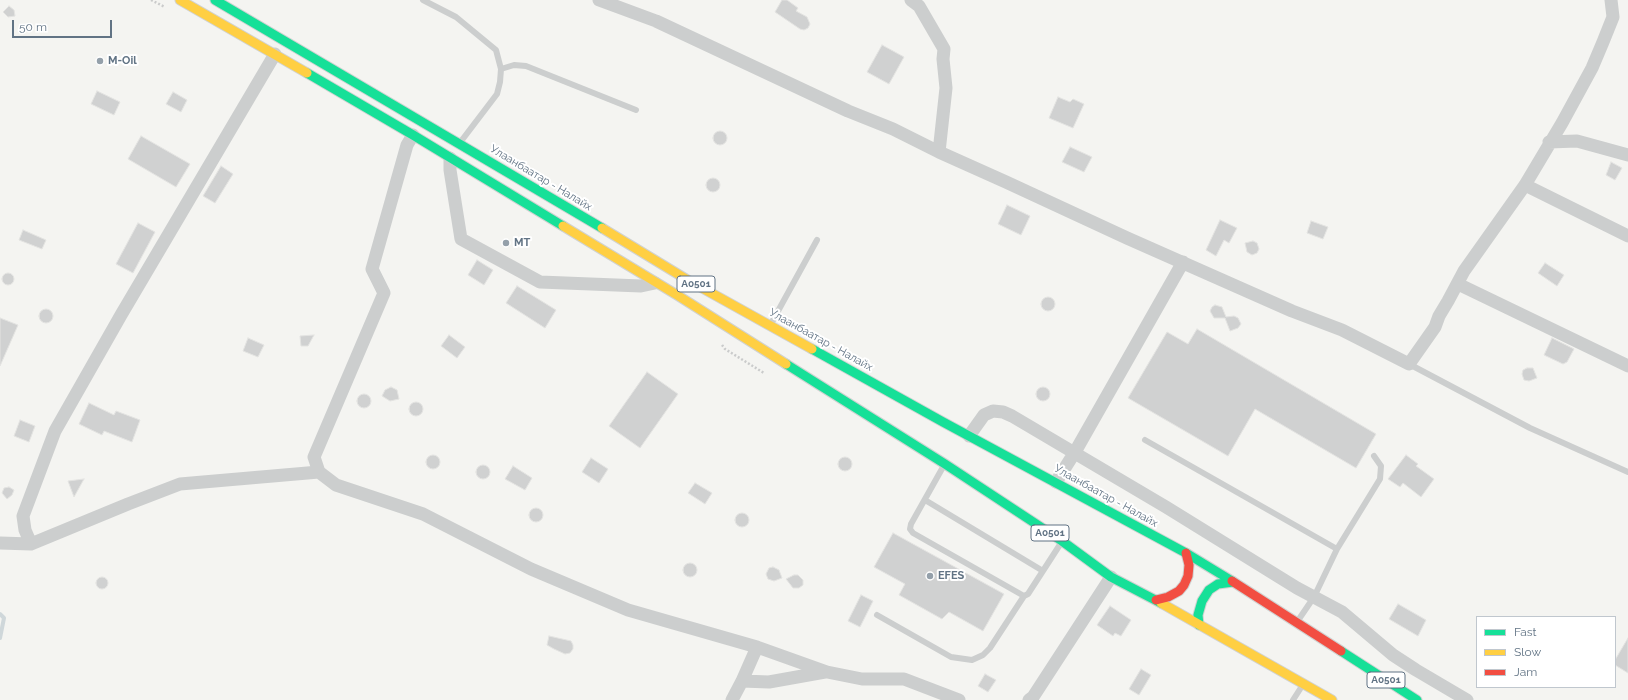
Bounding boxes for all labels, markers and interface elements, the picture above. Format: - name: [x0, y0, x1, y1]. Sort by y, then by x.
- scale bar: [14, 12, 114, 38]
- text: 50 m: [19, 20, 47, 34]
- place label: M-Oil: [108, 54, 137, 68]
- marker: M-Oil: [95, 56, 105, 66]
- street label: Улаанбаатар - Налайх: [488, 142, 594, 214]
- place label: MT: [514, 236, 530, 250]
- marker: MT: [501, 238, 511, 248]
- road number: A0501: [677, 276, 715, 292]
- street label: Улаанбаатар - Налайх: [767, 306, 875, 374]
- street label: Улаанбаатар - Налайх: [1052, 462, 1160, 530]
- road number: A0501: [1031, 525, 1069, 541]
- place label: EFES: [938, 569, 964, 583]
- marker: EFES: [925, 571, 935, 581]
- legend: [1476, 616, 1616, 688]
- text: Fast: [1514, 625, 1537, 639]
- text: Slow: [1514, 645, 1541, 659]
- text: Jam: [1514, 665, 1537, 679]
- road number: A0501: [1367, 672, 1405, 688]

